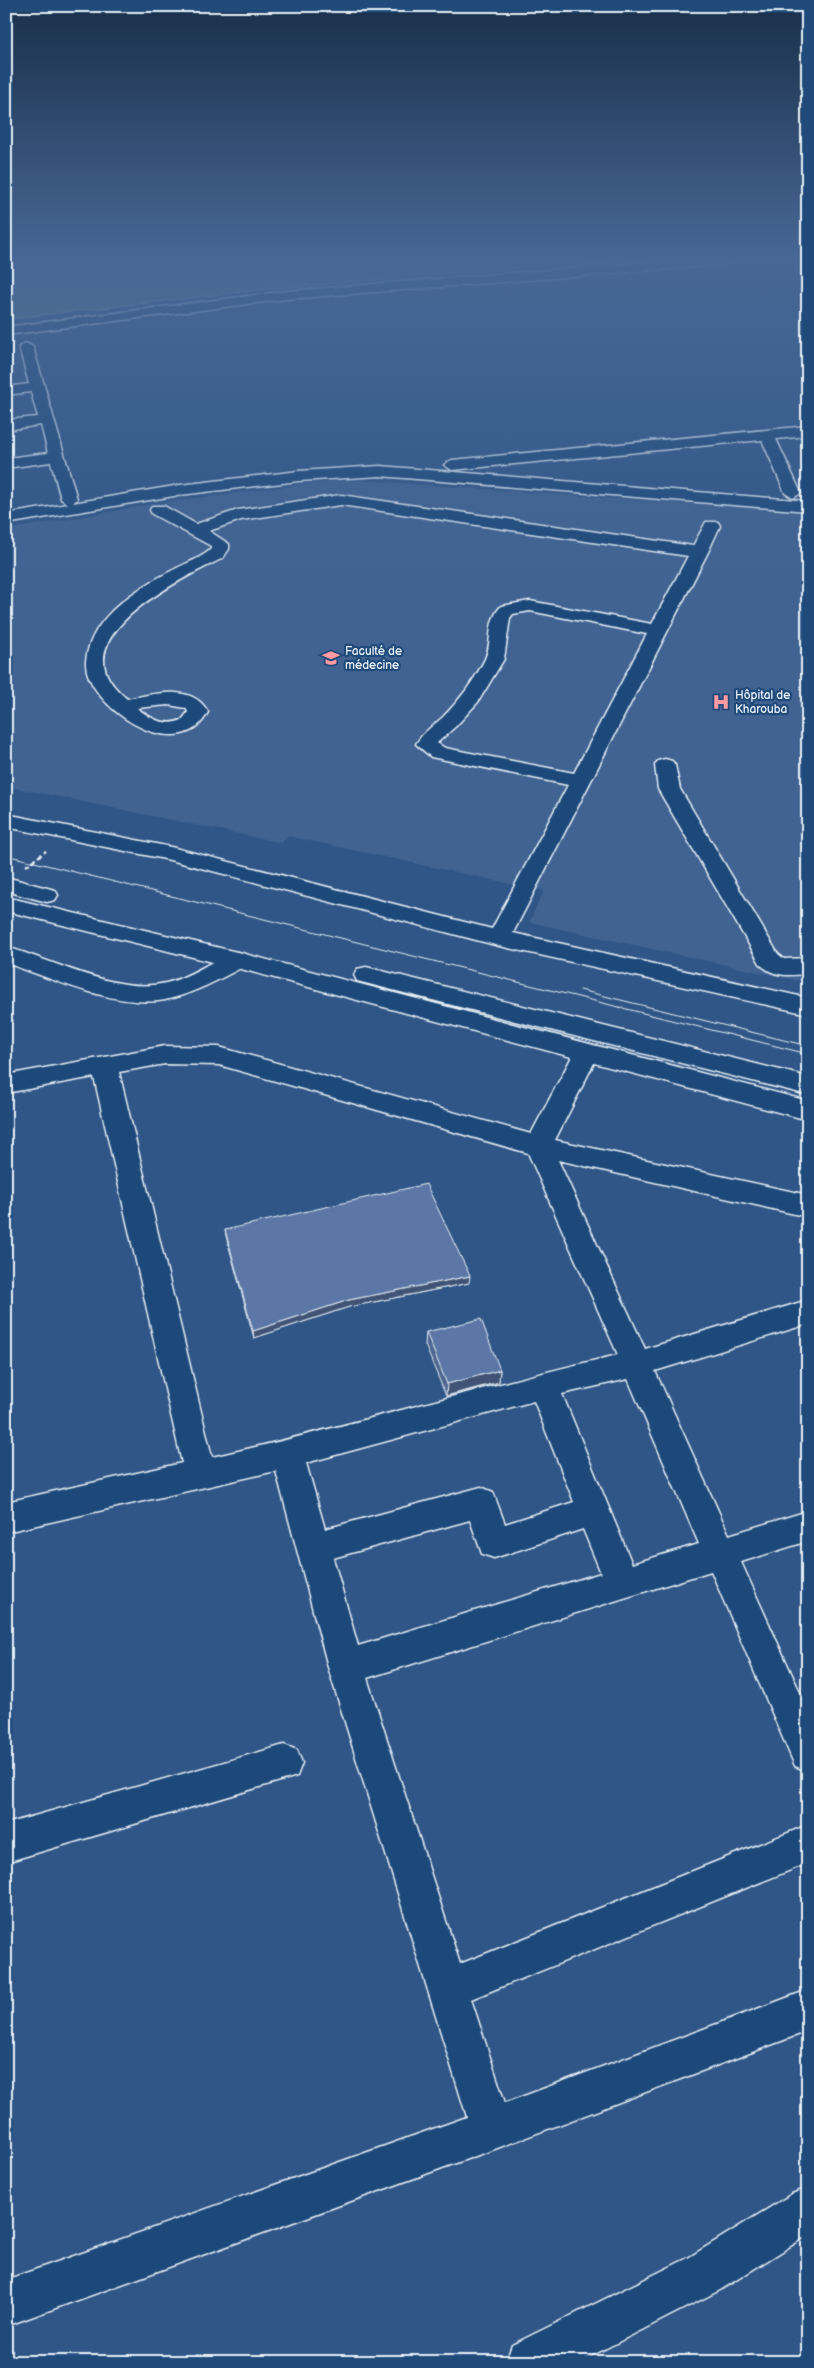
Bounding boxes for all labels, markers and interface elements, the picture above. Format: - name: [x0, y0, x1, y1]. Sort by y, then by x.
- place label: Faculté de médecine: [345, 644, 402, 673]
- school or university icon: Faculté de médecine: [321, 648, 341, 668]
- place label: Hôpital de Kharouba: [735, 688, 790, 717]
- hospital icon: Hôpital de Kharouba: [711, 692, 731, 712]

